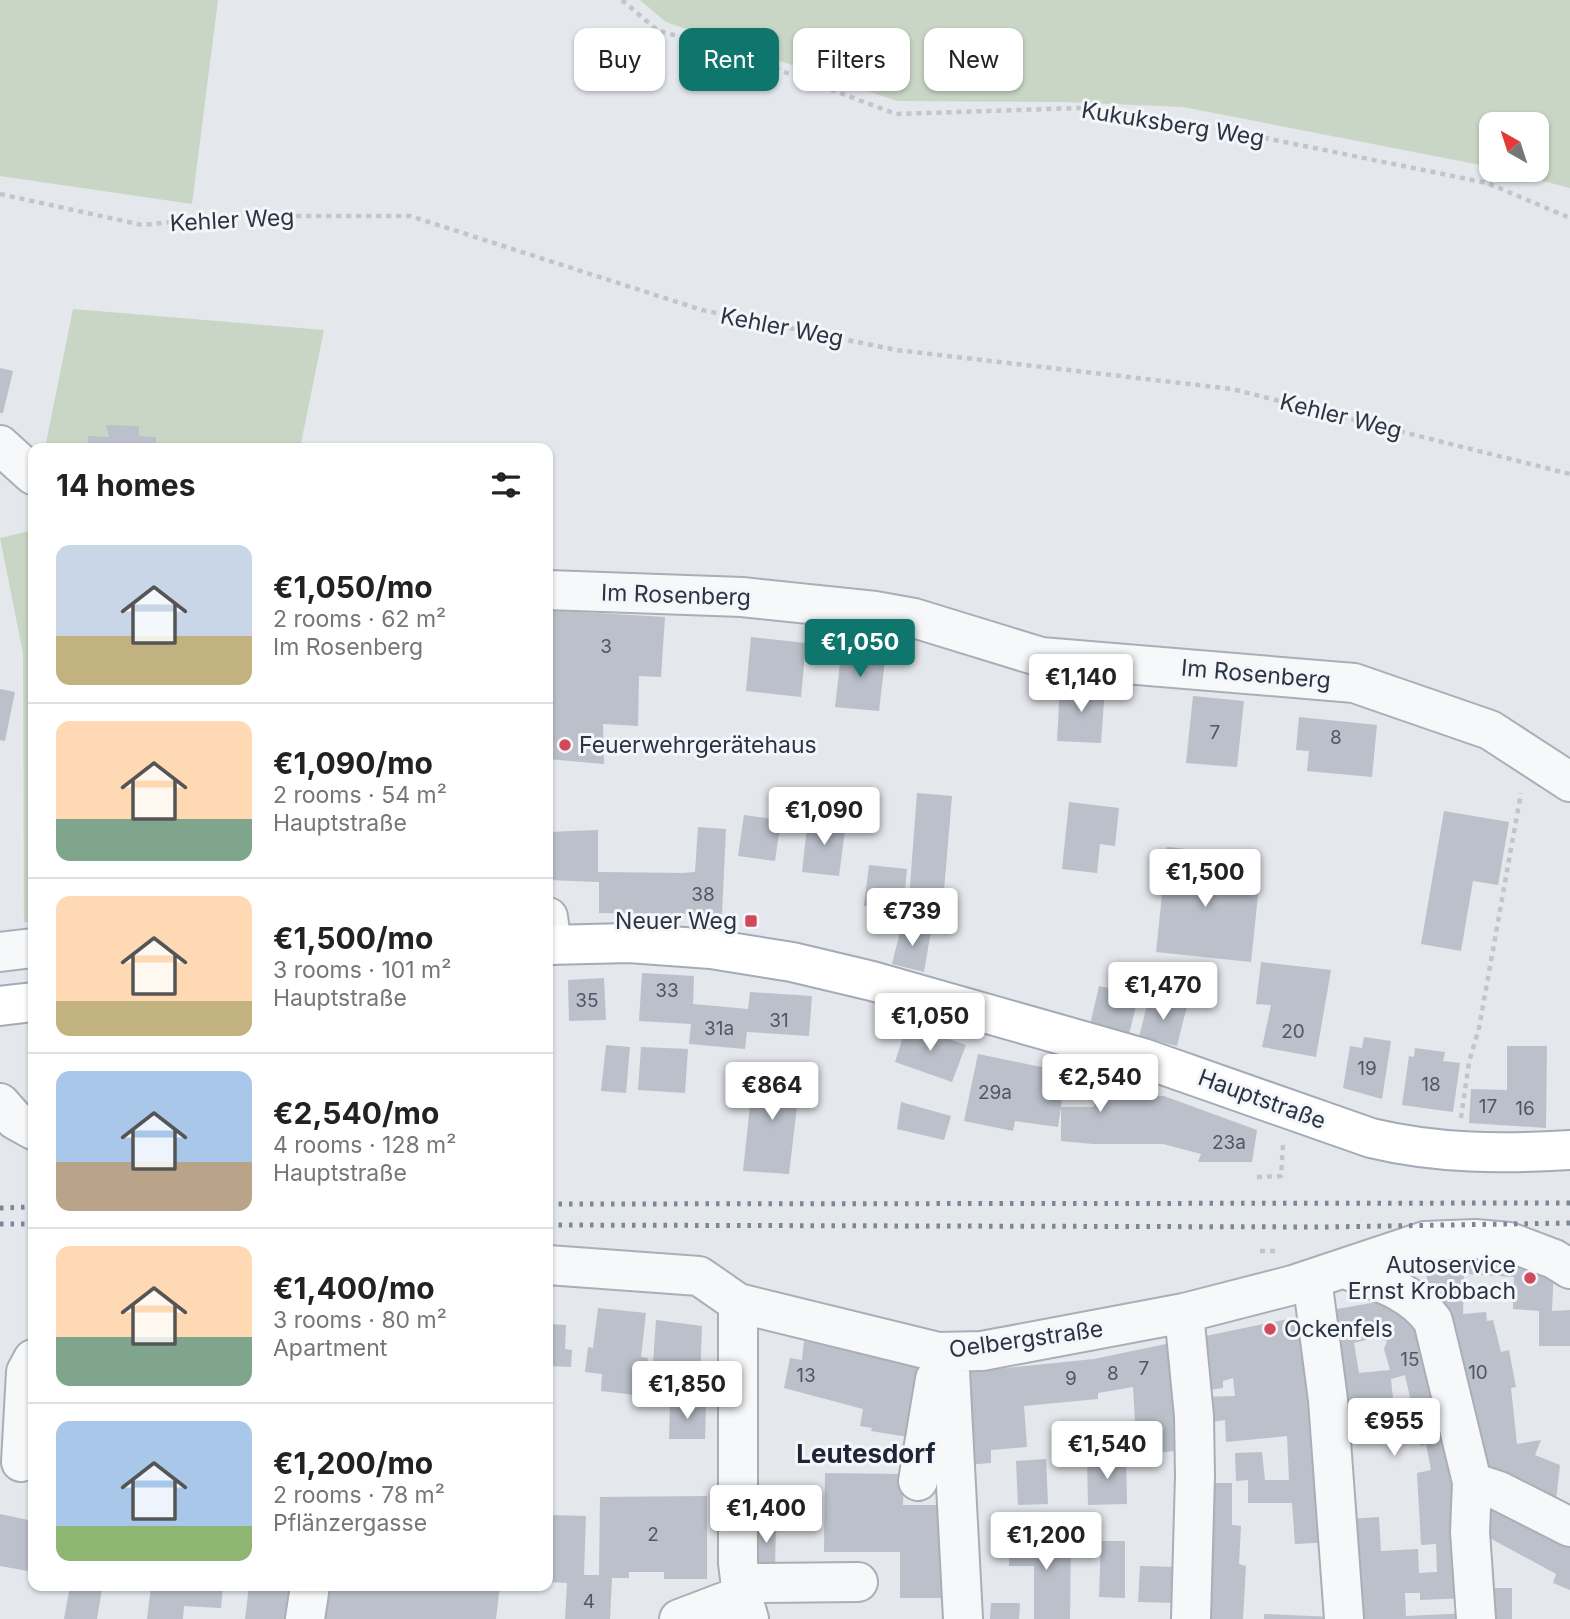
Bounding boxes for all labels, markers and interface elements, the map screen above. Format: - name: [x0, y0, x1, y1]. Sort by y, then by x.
- chip: Buy: [574, 28, 665, 91]
- chip: Rent: [679, 28, 779, 91]
- chip: Filters: [793, 28, 910, 91]
- chip: New: [924, 28, 1023, 91]
- street label: Kukuksberg Weg: [1080, 96, 1266, 152]
- north arrow: [1479, 112, 1549, 182]
- map controls: [1479, 112, 1549, 182]
- street label: Kehler Weg: [169, 203, 295, 237]
- street label: Kehler Weg: [718, 301, 846, 353]
- street label: Kehler Weg: [1277, 387, 1405, 445]
- icon: filters: [487, 466, 525, 504]
- text: 14 homes: [56, 467, 195, 503]
- text: €1,050/mo: [273, 569, 433, 605]
- icon: home: [112, 573, 196, 657]
- street label: Im Rosenberg: [601, 578, 751, 612]
- text: 2 rooms · 62 m²: [273, 605, 446, 633]
- pin: €1,050: [803, 620, 917, 679]
- text: €1,050: [821, 628, 899, 656]
- text: Im Rosenberg: [273, 633, 423, 661]
- house number: 3: [600, 635, 612, 658]
- pin: €1,140: [1024, 654, 1138, 714]
- street label: Im Rosenberg: [1180, 654, 1332, 694]
- text: €1,140: [1045, 663, 1117, 691]
- house number: 7: [1210, 721, 1220, 744]
- house number: 8: [1330, 726, 1342, 749]
- place label: Feuerwehrgerätehaus: [579, 731, 817, 759]
- marker: Feuerwehrgerätehaus: [557, 737, 573, 753]
- text: €1,090/mo: [273, 745, 433, 781]
- icon: home: [112, 749, 196, 833]
- text: 2 rooms · 54 m²: [273, 781, 447, 809]
- pin: €1,090: [767, 788, 881, 847]
- text: €1,090: [785, 796, 863, 824]
- text: Hauptstraße: [273, 809, 407, 837]
- pin: €1,500: [1148, 850, 1262, 909]
- text: €1,500: [1166, 858, 1244, 886]
- house number: 38: [691, 883, 715, 906]
- pin: €739: [871, 888, 953, 948]
- text: €739: [883, 897, 941, 925]
- place label: Neuer Weg: [615, 907, 737, 935]
- marker: Neuer Weg: [743, 913, 759, 929]
- text: €1,500/mo: [273, 920, 433, 956]
- icon: home: [112, 924, 196, 1008]
- text: 3 rooms · 101 m²: [273, 956, 451, 984]
- pin: €1,470: [1106, 962, 1220, 1022]
- text: €1,470: [1124, 971, 1202, 999]
- house number: 33: [655, 979, 679, 1002]
- text: Hauptstraße: [273, 984, 407, 1012]
- house number: 35: [575, 989, 599, 1012]
- pin: €1,050: [873, 993, 987, 1053]
- text: €1,050: [891, 1002, 969, 1030]
- house number: 31: [769, 1009, 789, 1032]
- house number: 31a: [704, 1017, 734, 1040]
- house number: 20: [1281, 1020, 1305, 1043]
- pin: €2,540: [1043, 1054, 1157, 1114]
- house number: 19: [1357, 1057, 1377, 1080]
- pin: €864: [731, 1062, 813, 1122]
- text: €2,540: [1058, 1063, 1142, 1091]
- street label: Hauptstraße: [1194, 1063, 1330, 1135]
- text: €864: [741, 1071, 803, 1099]
- house number: 18: [1421, 1073, 1441, 1096]
- house number: 29a: [978, 1081, 1012, 1104]
- text: €2,540/mo: [273, 1095, 439, 1131]
- house number: 17: [1479, 1095, 1497, 1118]
- house number: 16: [1515, 1097, 1535, 1120]
- icon: home: [112, 1099, 196, 1183]
- text: 4 rooms · 128 m²: [273, 1131, 456, 1159]
- house number: 23a: [1212, 1131, 1246, 1154]
- text: Hauptstraße: [273, 1159, 407, 1187]
- place label: Autoservice Ernst Krobbach: [1348, 1251, 1516, 1305]
- text: €1,400/mo: [273, 1270, 435, 1306]
- marker: Autoservice Ernst Krobbach: [1522, 1270, 1538, 1286]
- icon: home: [112, 1274, 196, 1358]
- text: 3 rooms · 80 m²: [273, 1306, 447, 1334]
- street label: Oelbergstraße: [947, 1314, 1105, 1364]
- place label: Ockenfels: [1284, 1315, 1393, 1343]
- marker: Ockenfels: [1262, 1321, 1278, 1337]
- text: Apartment: [273, 1334, 387, 1362]
- house number: 15: [1400, 1348, 1420, 1371]
- house number: 7: [1139, 1357, 1149, 1380]
- house number: 10: [1468, 1361, 1488, 1384]
- pin: €1,850: [630, 1362, 744, 1421]
- house number: 8: [1107, 1362, 1119, 1385]
- house number: 13: [796, 1364, 816, 1387]
- house number: 9: [1065, 1367, 1077, 1390]
- text: €1,850: [648, 1370, 726, 1398]
- pin: €955: [1353, 1398, 1435, 1458]
- text: €955: [1364, 1407, 1424, 1435]
- pin: €1,540: [1050, 1422, 1164, 1481]
- text: €1,540: [1068, 1430, 1146, 1458]
- district label: Leutesdorf: [796, 1438, 936, 1469]
- text: €1,200/mo: [273, 1445, 433, 1481]
- icon: home: [112, 1449, 196, 1533]
- text: 2 rooms · 78 m²: [273, 1481, 445, 1509]
- pin: €1,400: [709, 1486, 823, 1545]
- text: €1,400: [726, 1494, 806, 1522]
- text: Pflänzergasse: [273, 1509, 427, 1537]
- pin: €1,200: [989, 1512, 1103, 1572]
- text: €1,200: [1007, 1521, 1085, 1549]
- house number: 2: [647, 1523, 659, 1546]
- house number: 4: [583, 1590, 595, 1613]

